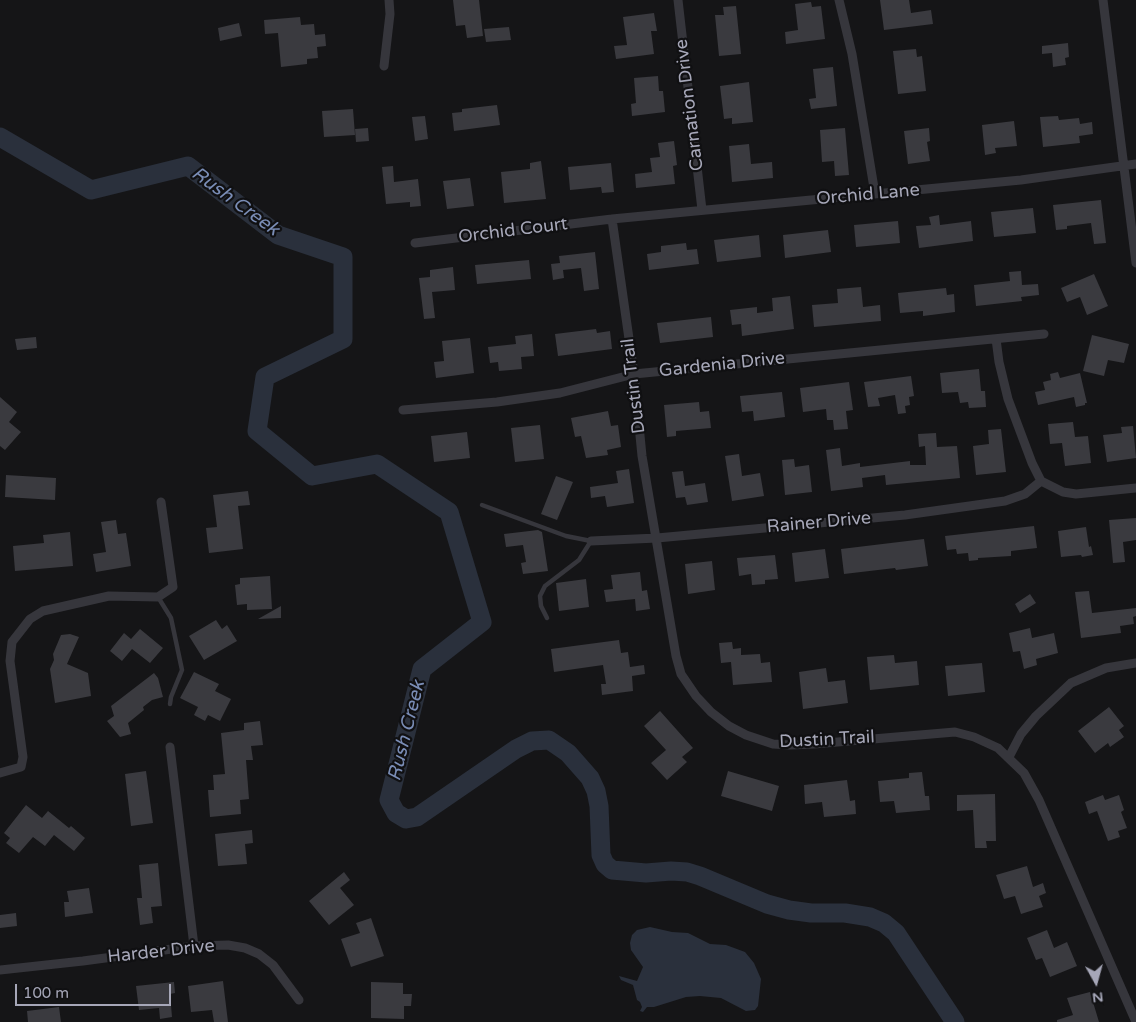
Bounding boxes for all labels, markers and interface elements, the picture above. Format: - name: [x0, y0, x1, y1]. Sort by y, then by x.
- street label: Carnation Drive: [671, 38, 709, 172]
- water label: Rush Creek: [187, 163, 283, 241]
- street label: Orchid Lane: [815, 180, 921, 210]
- street label: Orchid Court: [457, 214, 569, 248]
- street label: Dustin Trail: [617, 337, 651, 435]
- street label: Gardenia Drive: [658, 348, 786, 382]
- street label: Rainer Drive: [766, 508, 872, 538]
- water label: Rush Creek: [384, 678, 430, 784]
- street label: Dustin Trail: [779, 727, 875, 753]
- street label: Harder Drive: [106, 936, 216, 968]
- north arrow: [1071, 957, 1121, 1007]
- scale bar: [18, 974, 174, 1006]
- text: 100 m: [23, 984, 69, 1002]
- text: N: [1091, 988, 1105, 1007]

